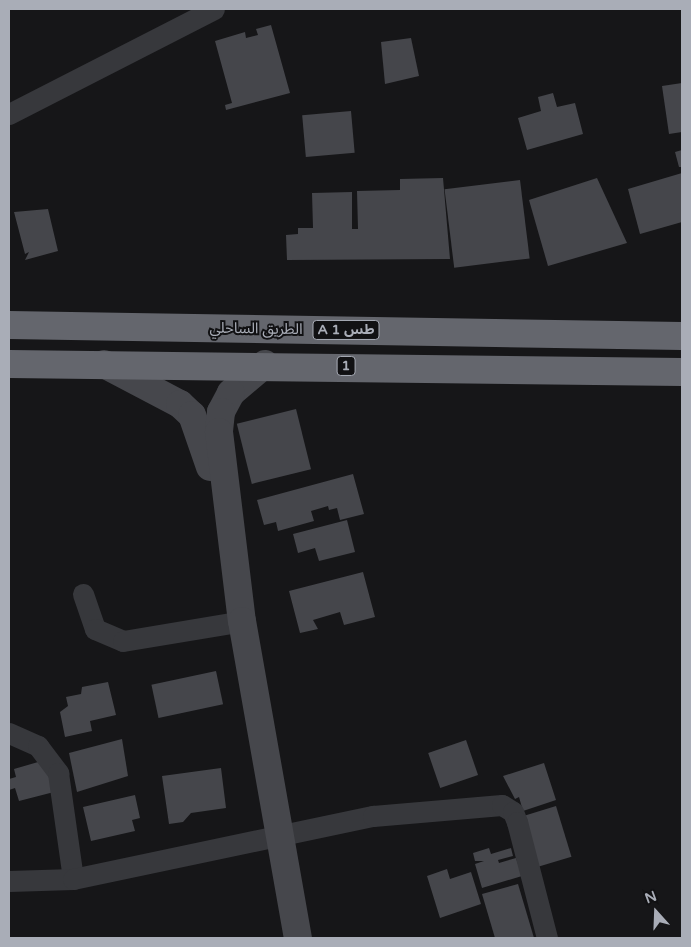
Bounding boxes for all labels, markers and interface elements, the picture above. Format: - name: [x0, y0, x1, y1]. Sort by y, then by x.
- road number: A 1 طس: [312, 318, 380, 342]
- street label: الطريق الساحلي: [209, 319, 303, 339]
- road number: 1: [336, 354, 356, 378]
- north arrow: [631, 887, 681, 937]
- text: N: [643, 888, 659, 907]

